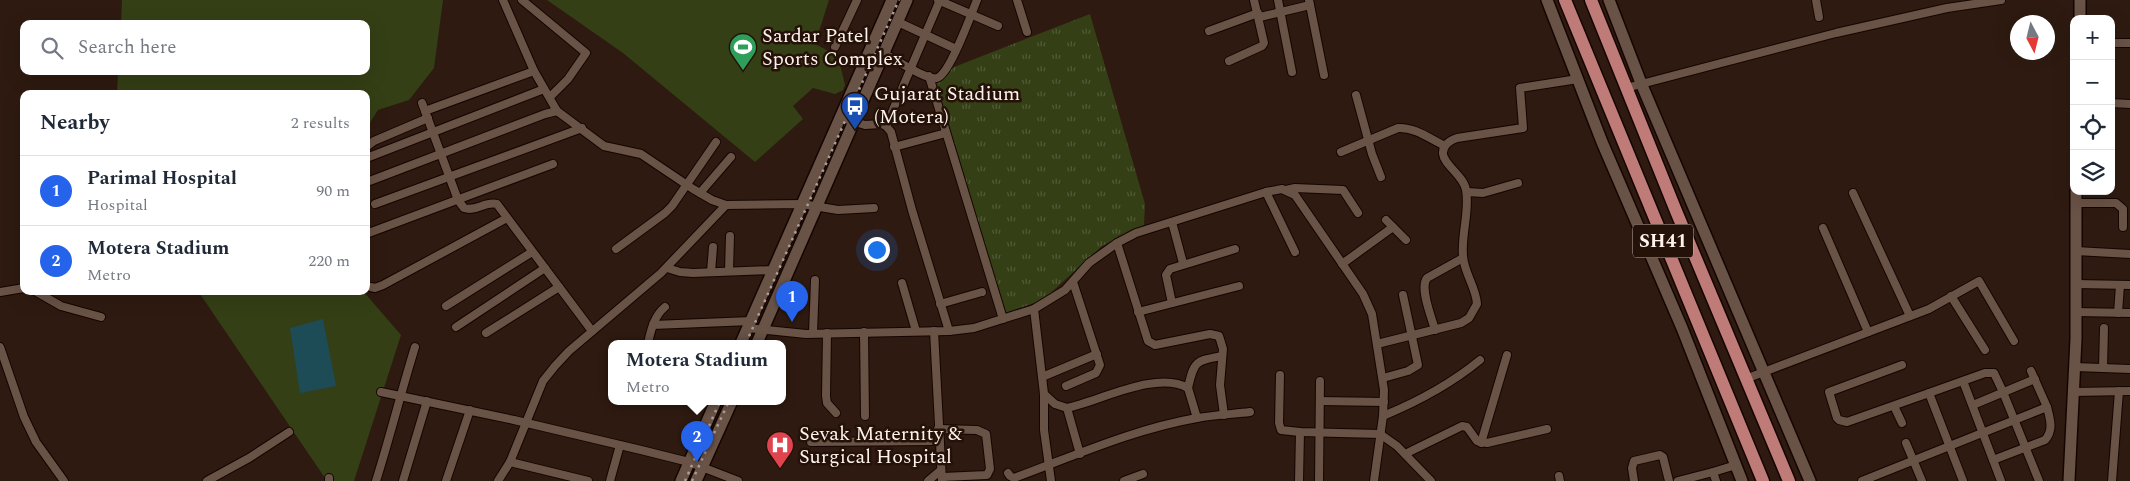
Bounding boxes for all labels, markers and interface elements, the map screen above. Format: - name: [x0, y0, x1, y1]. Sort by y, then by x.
- north arrow: [2010, 15, 2055, 60]
- map controls: [2070, 15, 2115, 195]
- button: +: [2070, 15, 2115, 60]
- search box: [20, 20, 370, 75]
- place label: Sardar Patel Sports Complex: [762, 21, 903, 74]
- sports icon: Sardar Patel Sports Complex: [728, 32, 758, 71]
- text: Search here: [78, 33, 177, 62]
- icon: search: [38, 34, 66, 62]
- button: −: [2070, 60, 2115, 105]
- place label: Gujarat Stadium (Motera): [874, 79, 1020, 132]
- bus stop icon: Gujarat Stadium (Motera): [840, 91, 870, 130]
- button: locate: [2070, 105, 2115, 150]
- text: Nearby: [40, 107, 110, 139]
- text: 2 results: [291, 111, 350, 135]
- button: layers: [2070, 150, 2115, 195]
- text: Parimal Hospital: [87, 164, 237, 193]
- text: 1: [52, 179, 60, 203]
- text: 90 m: [316, 179, 350, 203]
- text: Hospital: [87, 193, 148, 217]
- road number: SH41: [1633, 225, 1693, 258]
- text: Motera Stadium: [87, 234, 229, 263]
- your location: [864, 237, 890, 263]
- text: 2: [52, 249, 60, 273]
- text: 220 m: [308, 249, 350, 273]
- text: Metro: [87, 263, 131, 287]
- pin: 1: [776, 281, 808, 322]
- popup: [608, 340, 786, 405]
- text: Motera Stadium: [626, 346, 768, 375]
- text: Metro: [626, 375, 670, 399]
- place label: Sevak Maternity & Surgical Hospital: [799, 419, 962, 472]
- pin: 2: [681, 421, 713, 462]
- hospital icon: Sevak Maternity & Surgical Hospital: [765, 430, 795, 469]

